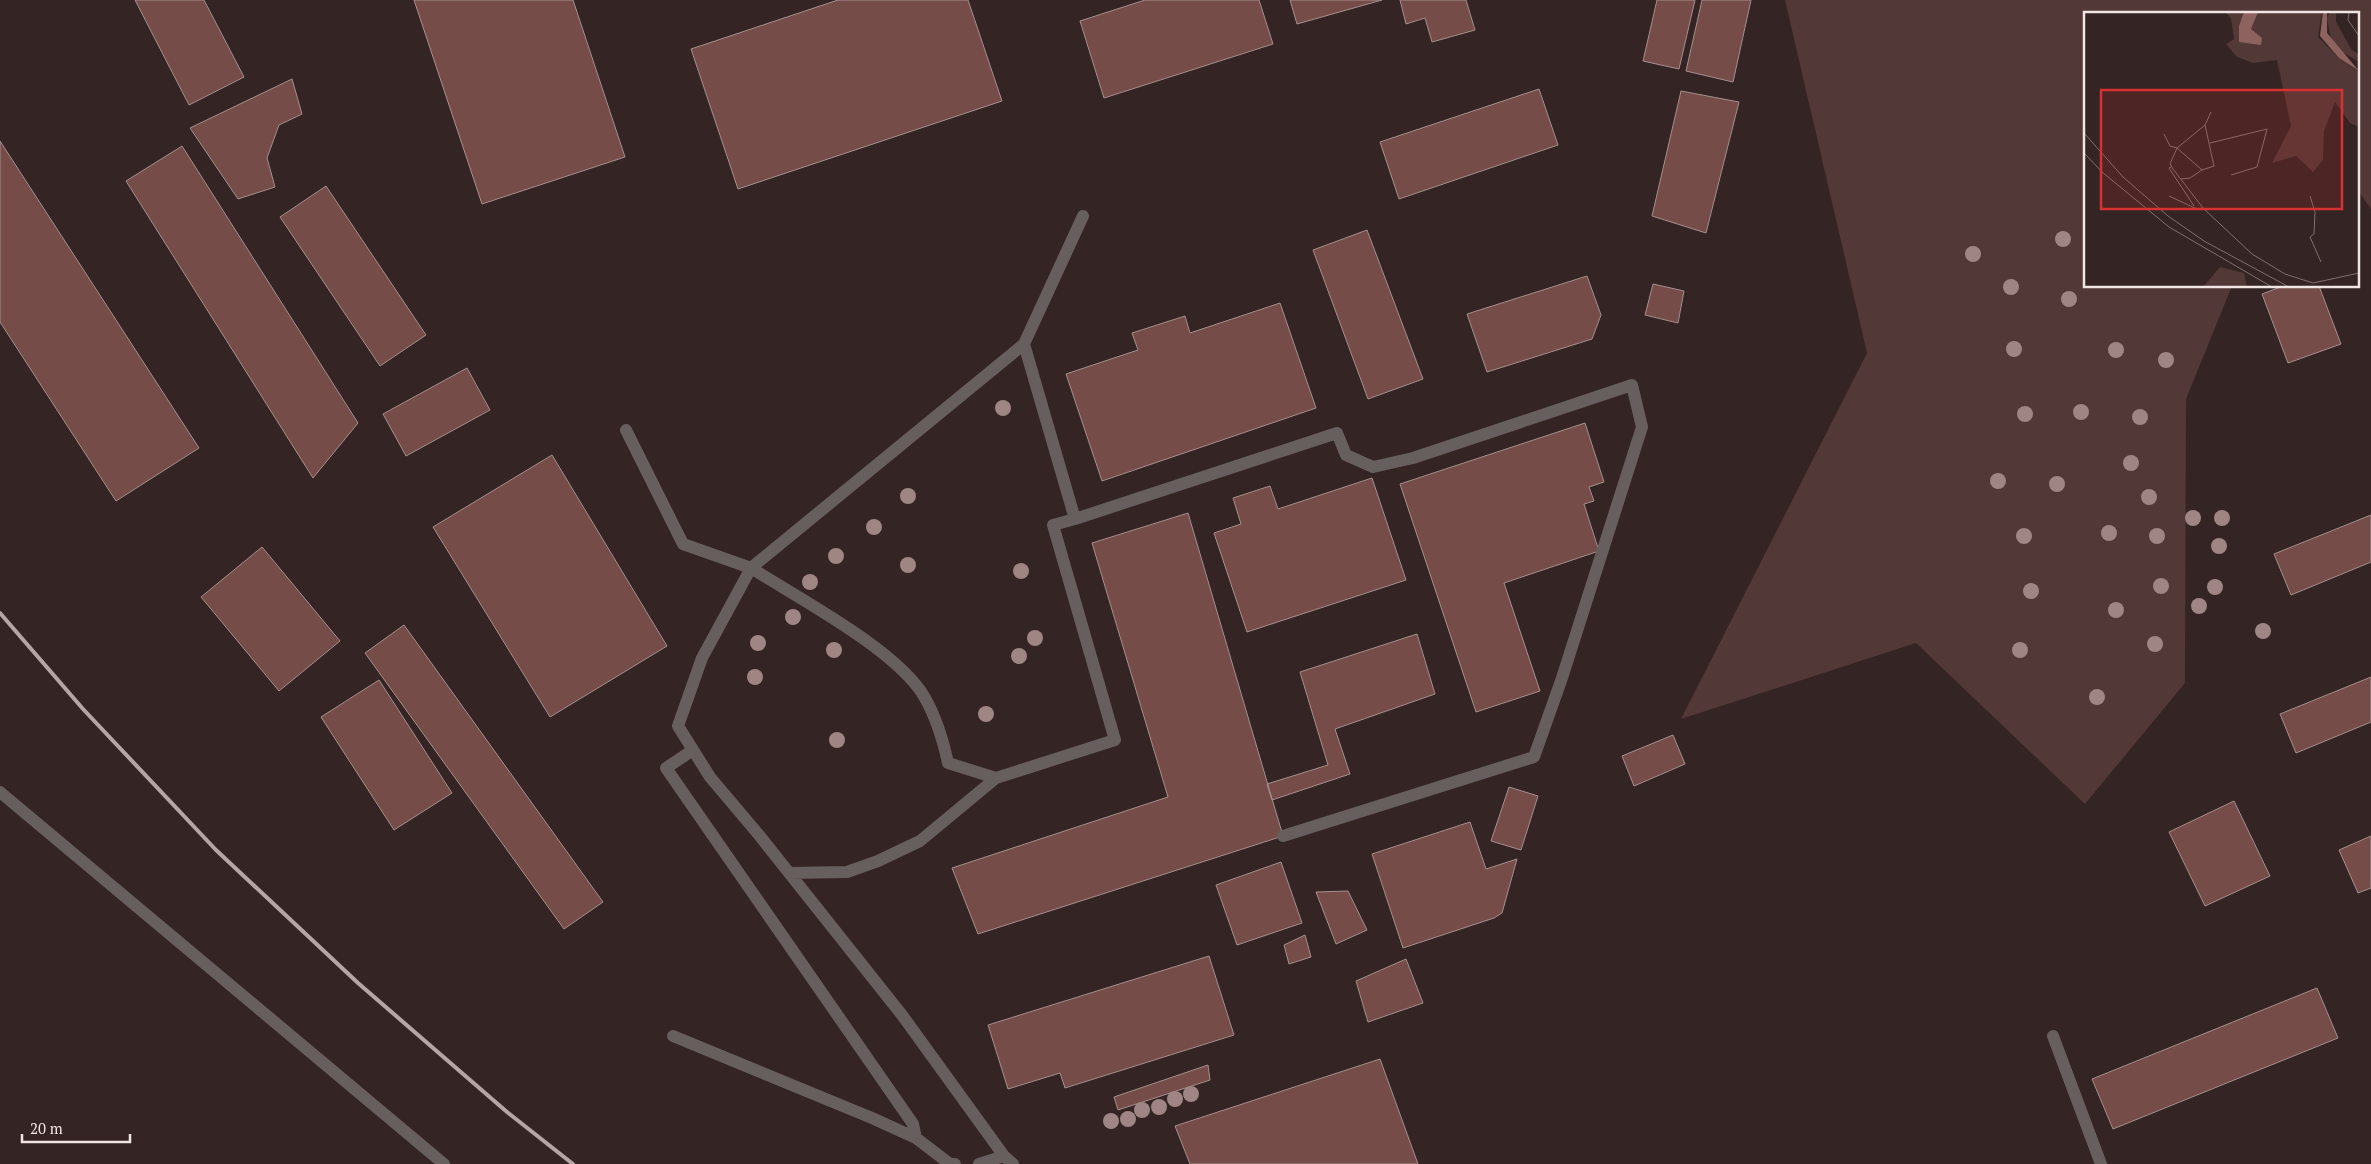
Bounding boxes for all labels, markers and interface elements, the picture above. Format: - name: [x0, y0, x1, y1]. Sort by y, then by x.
- inset map: [2084, 12, 2358, 288]
- scale bar: [22, 1112, 130, 1144]
- text: 20 m: [30, 1118, 63, 1138]

